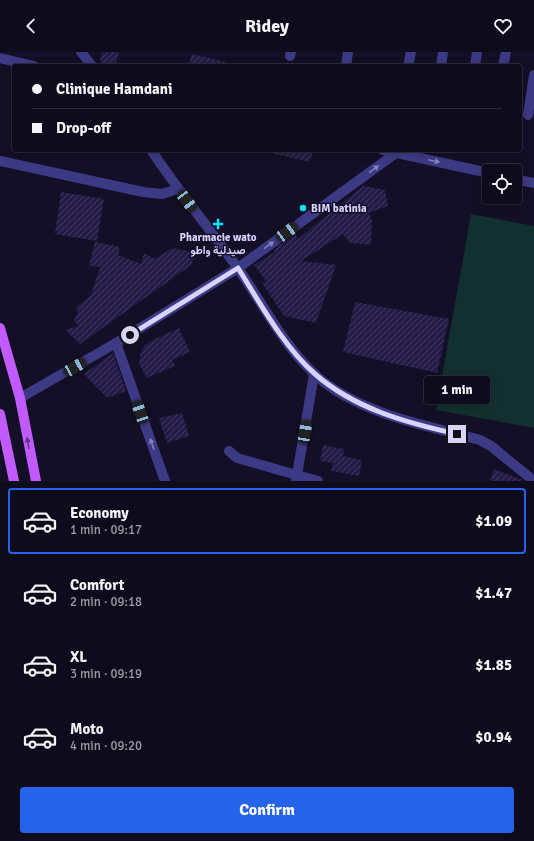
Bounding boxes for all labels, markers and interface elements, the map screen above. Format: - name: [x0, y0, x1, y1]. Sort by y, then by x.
- icon: back: [20, 15, 42, 37]
- text: Ridey: [245, 15, 289, 37]
- icon: heart: [492, 15, 514, 37]
- text: Clinique Hamdani: [56, 80, 172, 98]
- text: Drop-off: [56, 119, 111, 137]
- one-way arrow: [428, 159, 440, 165]
- map controls: [482, 164, 522, 204]
- button: locate: [482, 164, 522, 204]
- one-way arrow: [369, 165, 380, 173]
- car: [175, 188, 199, 214]
- place label: BIM batinia: [311, 202, 367, 215]
- marker: BIM batinia: [298, 203, 308, 213]
- marker: Pharmacie wato صيدلية واطو: [213, 219, 223, 229]
- car: [274, 220, 300, 244]
- place label: Pharmacie wato صيدلية واطو: [179, 231, 257, 257]
- one-way arrow: [264, 241, 275, 249]
- route start: [121, 326, 139, 344]
- car: [62, 356, 88, 378]
- callout: 1 min: [424, 376, 490, 404]
- text: 1 min: [441, 382, 473, 398]
- car: [130, 399, 150, 425]
- car: [297, 419, 313, 445]
- route end: [448, 425, 466, 443]
- one-way arrow: [24, 437, 30, 449]
- one-way arrow: [148, 438, 154, 450]
- icon: car: [22, 503, 58, 539]
- text: Economy: [70, 504, 129, 522]
- text: $1.09: [475, 512, 512, 530]
- text: 1 min · 09:17: [70, 522, 142, 538]
- icon: car: [22, 575, 58, 611]
- text: Comfort: [70, 576, 124, 594]
- text: $1.47: [475, 584, 512, 602]
- text: 2 min · 09:18: [70, 594, 142, 610]
- icon: car: [22, 647, 58, 683]
- text: XL: [70, 648, 87, 666]
- text: $1.85: [475, 656, 512, 674]
- text: 3 min · 09:19: [70, 666, 142, 682]
- icon: car: [22, 719, 58, 755]
- text: Moto: [70, 720, 104, 738]
- text: $0.94: [475, 728, 512, 746]
- text: 4 min · 09:20: [70, 738, 142, 754]
- button: Confirm: [20, 787, 514, 833]

